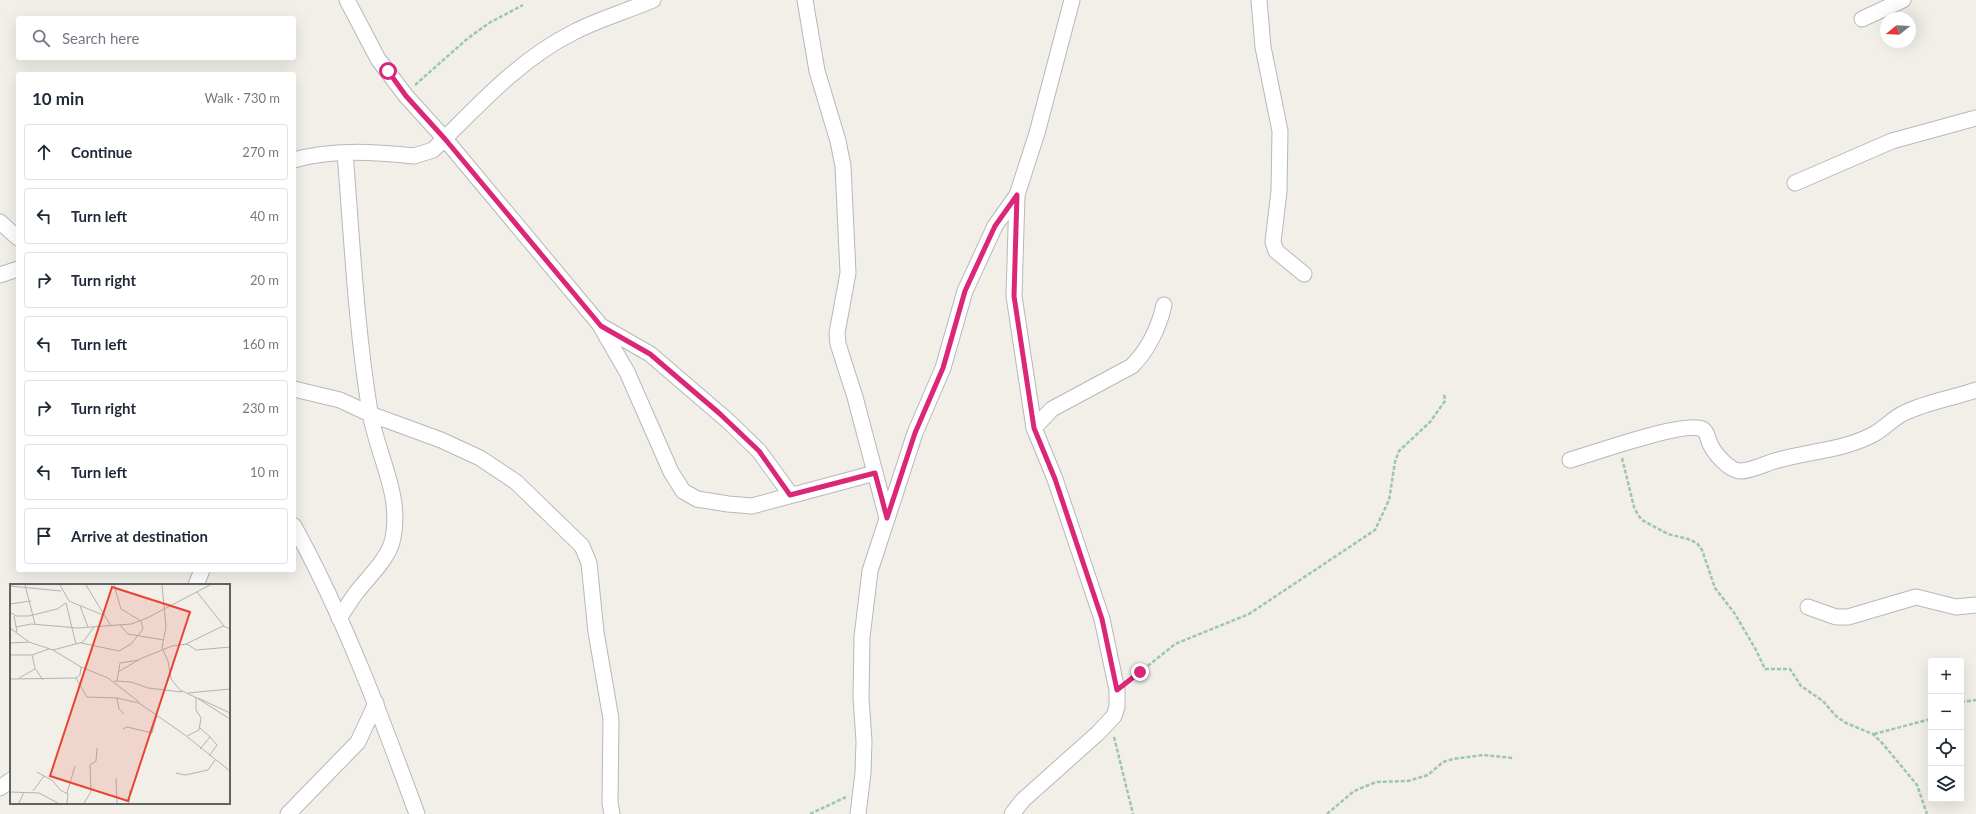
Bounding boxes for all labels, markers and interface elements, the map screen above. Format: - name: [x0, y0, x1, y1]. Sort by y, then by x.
- north arrow: [1880, 12, 1916, 48]
- search box: [16, 16, 296, 60]
- icon: search: [30, 27, 52, 49]
- text: Search here: [62, 29, 139, 47]
- route start: [379, 62, 397, 80]
- text: 10 min: [32, 88, 84, 109]
- text: Walk · 730 m: [204, 90, 280, 106]
- icon: ahead: [33, 141, 55, 163]
- text: Continue: [71, 143, 132, 161]
- text: 270 m: [242, 144, 279, 160]
- icon: left: [33, 205, 55, 227]
- text: Turn left: [71, 207, 127, 225]
- text: 40 m: [250, 208, 279, 224]
- icon: right: [33, 269, 55, 291]
- text: Turn right: [71, 271, 136, 289]
- text: 20 m: [250, 272, 279, 288]
- icon: left: [33, 333, 55, 355]
- text: Turn left: [71, 335, 127, 353]
- text: 160 m: [242, 336, 279, 352]
- icon: right: [33, 397, 55, 419]
- text: Turn right: [71, 399, 136, 417]
- text: 230 m: [242, 400, 279, 416]
- icon: left: [33, 461, 55, 483]
- text: Turn left: [71, 463, 127, 481]
- text: 10 m: [250, 464, 279, 480]
- icon: arrive: [33, 525, 55, 547]
- text: Arrive at destination: [71, 527, 208, 545]
- inset map: [10, 584, 230, 804]
- map controls: [1928, 658, 1964, 802]
- button: +: [1928, 658, 1964, 694]
- route end: [1131, 663, 1149, 681]
- button: −: [1928, 694, 1964, 730]
- button: locate: [1928, 730, 1964, 766]
- button: layers: [1928, 766, 1964, 802]

